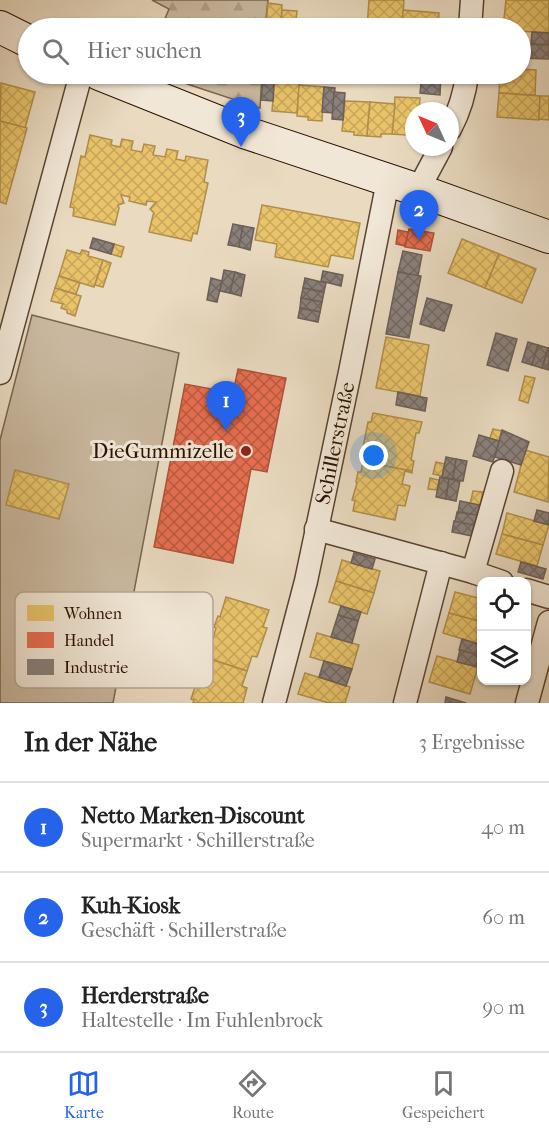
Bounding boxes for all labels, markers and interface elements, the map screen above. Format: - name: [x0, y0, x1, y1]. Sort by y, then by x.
- search box: [18, 18, 531, 84]
- icon: search: [39, 35, 72, 68]
- text: Hier suchen: [87, 38, 202, 64]
- pin: 3: [222, 98, 260, 147]
- north arrow: [405, 102, 459, 156]
- pin: 2: [400, 190, 438, 240]
- street label: Schillerstraße: [310, 380, 360, 507]
- pin: 1: [206, 382, 246, 431]
- place label: DieGummizelle: [92, 439, 234, 463]
- your location: [359, 441, 388, 470]
- marker: DieGummizelle: [239, 444, 253, 458]
- map controls: [477, 577, 531, 685]
- button: locate: [477, 577, 531, 631]
- legend: [15, 592, 213, 688]
- text: Wohnen: [63, 604, 123, 623]
- text: Handel: [64, 631, 115, 650]
- button: layers: [477, 631, 531, 685]
- text: Industrie: [64, 658, 128, 677]
- text: In der Nähe: [24, 727, 157, 758]
- text: 3 Ergebnisse: [419, 731, 525, 754]
- text: Netto Marken-Discount: [81, 803, 305, 829]
- text: 1: [40, 816, 47, 839]
- text: 40 m: [481, 816, 525, 839]
- text: Supermarkt · Schillerstraße: [81, 829, 315, 852]
- text: Kuh-Kiosk: [81, 893, 180, 919]
- text: 2: [38, 906, 49, 929]
- text: 60 m: [482, 906, 525, 929]
- text: Geschäft · Schillerstraße: [81, 919, 287, 942]
- text: Herderstraße: [81, 983, 209, 1009]
- text: 3: [39, 996, 48, 1019]
- text: 90 m: [483, 996, 525, 1019]
- text: Haltestelle · Im Fuhlenbrock: [81, 1009, 323, 1032]
- tab: Karte: [64, 1067, 104, 1122]
- tab: Route: [232, 1067, 274, 1122]
- tab: Gespeichert: [402, 1067, 485, 1122]

